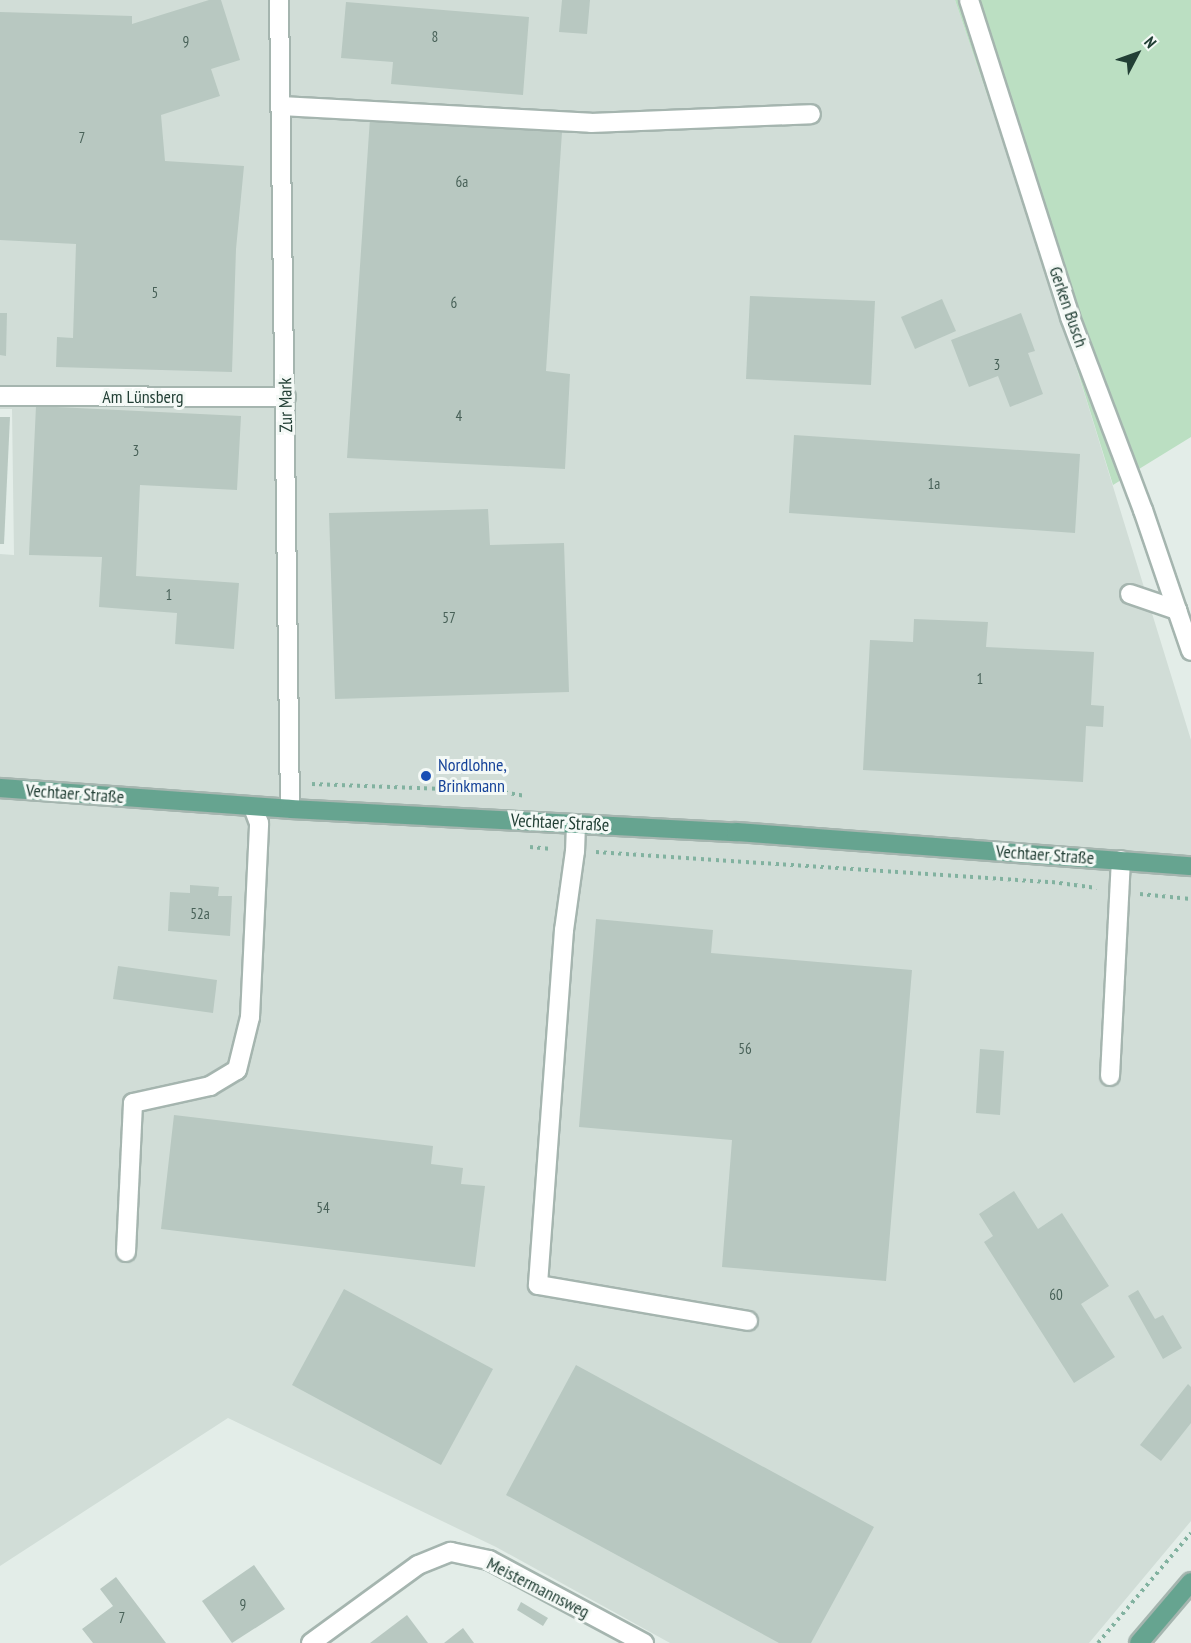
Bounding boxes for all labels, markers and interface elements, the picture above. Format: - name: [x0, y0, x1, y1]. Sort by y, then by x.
- north arrow: [1107, 24, 1167, 84]
- house number: 8: [432, 28, 438, 46]
- text: N: [1140, 32, 1161, 52]
- house number: 9: [183, 33, 189, 51]
- house number: 7: [79, 129, 85, 147]
- house number: 6a: [456, 173, 468, 191]
- street label: Gerken Busch: [1044, 264, 1092, 350]
- house number: 5: [152, 284, 158, 302]
- house number: 6: [451, 294, 457, 312]
- house number: 3: [994, 356, 1000, 374]
- street label: Zur Mark: [275, 377, 297, 433]
- street label: Am Lünsberg: [102, 386, 184, 408]
- house number: 4: [456, 407, 462, 425]
- house number: 3: [133, 442, 139, 460]
- house number: 1a: [928, 475, 940, 493]
- house number: 1: [166, 586, 172, 604]
- house number: 57: [442, 609, 456, 627]
- house number: 1: [977, 670, 983, 688]
- place label: Nordlohne, Brinkmann: [438, 755, 507, 798]
- marker: Nordlohne, Brinkmann: [419, 769, 433, 783]
- street label: Vechtaer Straße: [25, 780, 125, 808]
- street label: Vechtaer Straße: [510, 810, 610, 836]
- street label: Vechtaer Straße: [995, 841, 1095, 869]
- house number: 52a: [190, 905, 210, 923]
- house number: 56: [738, 1040, 752, 1058]
- house number: 54: [316, 1199, 330, 1217]
- house number: 60: [1049, 1286, 1063, 1304]
- street label: Meistermannsweg: [483, 1553, 593, 1623]
- house number: 9: [240, 1596, 246, 1614]
- house number: 7: [119, 1609, 125, 1627]

